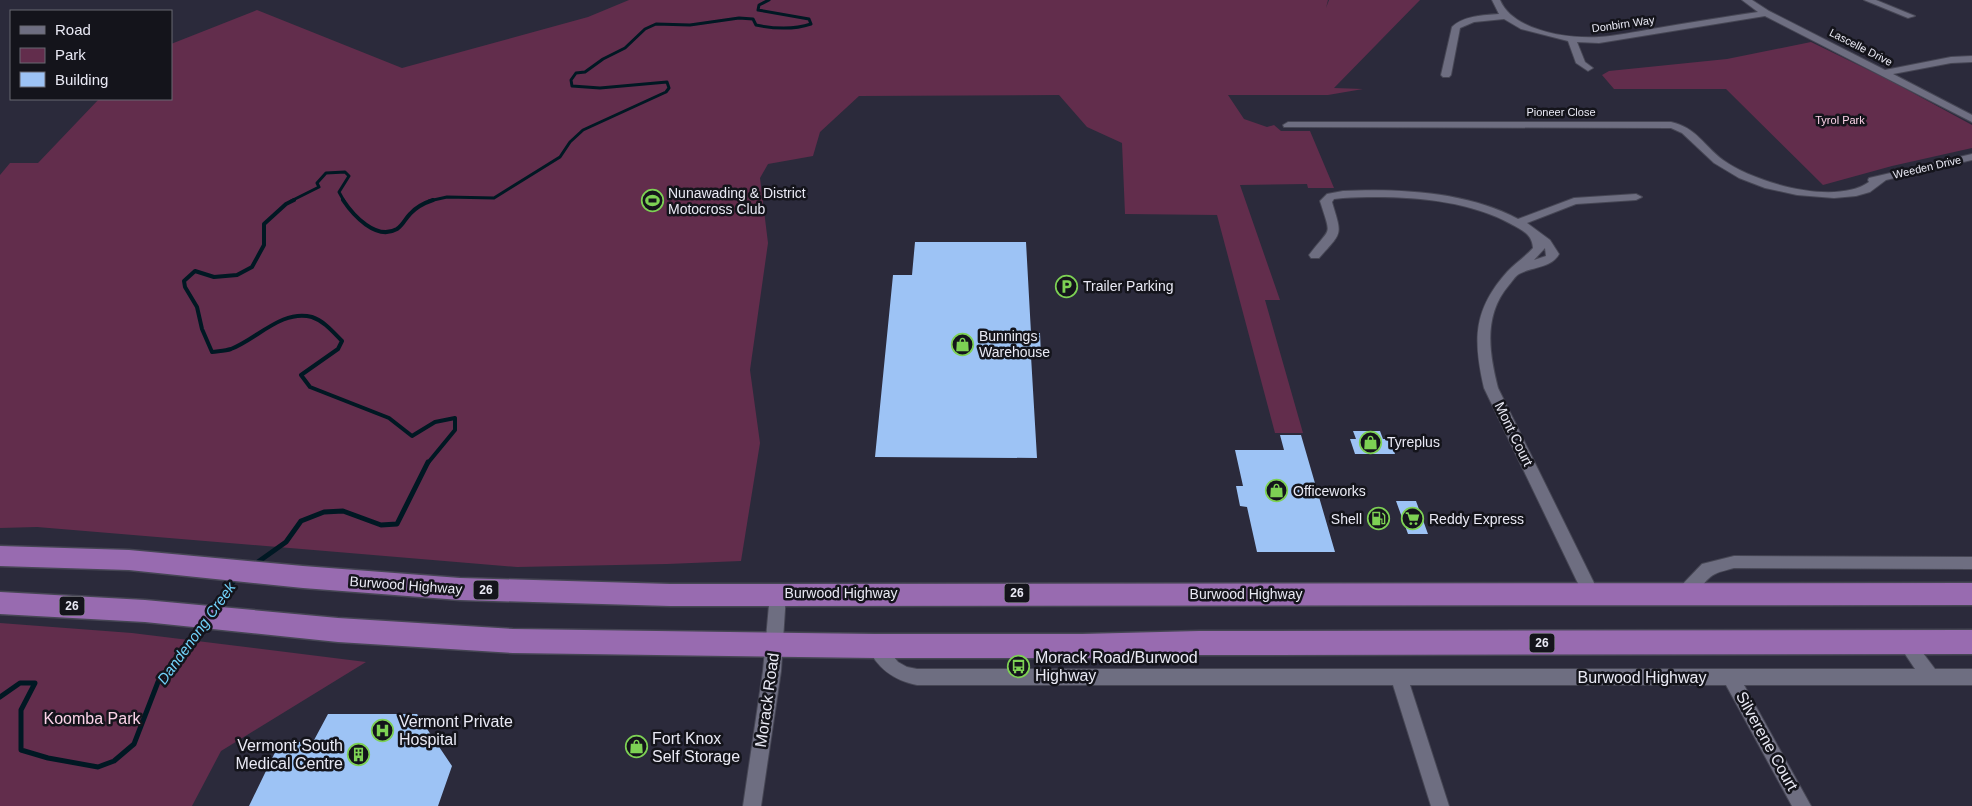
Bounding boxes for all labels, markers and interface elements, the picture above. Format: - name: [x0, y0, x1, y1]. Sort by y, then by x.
- legend: [10, 10, 172, 100]
- street label: Donbirn Way: [1591, 14, 1656, 34]
- text: Road: [55, 21, 91, 38]
- street label: Lascelle Drive: [1827, 26, 1895, 68]
- text: Park: [55, 46, 86, 63]
- text: Building: [55, 71, 108, 88]
- street label: Pioneer Close: [1526, 106, 1596, 118]
- park label: Tyrol Park: [1815, 114, 1865, 126]
- street label: Weeden Drive: [1892, 153, 1962, 181]
- place label: Nunawading & District Motocross Club: [668, 185, 806, 217]
- sports icon: Nunawading & District Motocross Club: [640, 189, 664, 213]
- parking icon: Trailer Parking: [1055, 274, 1079, 298]
- place label: Trailer Parking: [1083, 278, 1174, 294]
- place label: Bunnings Warehouse: [979, 328, 1050, 360]
- shop icon: Bunnings Warehouse: [951, 332, 975, 356]
- street label: Mont Court: [1492, 399, 1536, 469]
- shop icon: Tyreplus: [1359, 430, 1383, 454]
- place label: Tyreplus: [1387, 434, 1440, 450]
- shop icon: Officeworks: [1265, 479, 1289, 503]
- place label: Officeworks: [1293, 483, 1366, 499]
- fuel station icon: Shell: [1366, 507, 1390, 531]
- supermarket icon: Reddy Express: [1401, 507, 1425, 531]
- place label: Shell: [1331, 511, 1362, 527]
- place label: Reddy Express: [1429, 511, 1524, 527]
- street label: Burwood Highway: [349, 573, 463, 597]
- water label: Dandenong Creek: [153, 578, 240, 687]
- road number: 26: [474, 580, 498, 600]
- road number: 26: [1004, 584, 1030, 602]
- street label: Burwood Highway: [785, 585, 897, 601]
- street label: Burwood Highway: [1190, 586, 1302, 602]
- road number: 26: [60, 596, 84, 616]
- road number: 26: [1530, 634, 1554, 652]
- place label: Morack Road/Burwood Highway: [1035, 649, 1198, 684]
- street label: Morack Road: [752, 652, 782, 748]
- bus stop icon: Morack Road/Burwood Highway: [1007, 654, 1031, 678]
- street label: Burwood Highway: [1578, 669, 1706, 686]
- street label: Silverene Court: [1733, 689, 1801, 794]
- park label: Koomba Park: [44, 710, 141, 727]
- place label: Vermont Private Hospital: [399, 713, 513, 748]
- hospital icon: Vermont Private Hospital: [371, 718, 395, 742]
- place label: Fort Knox Self Storage: [652, 730, 740, 765]
- shop icon: Fort Knox Self Storage: [624, 735, 648, 759]
- place label: Vermont South Medical Centre: [235, 737, 343, 772]
- building icon: Vermont South Medical Centre: [347, 742, 371, 766]

